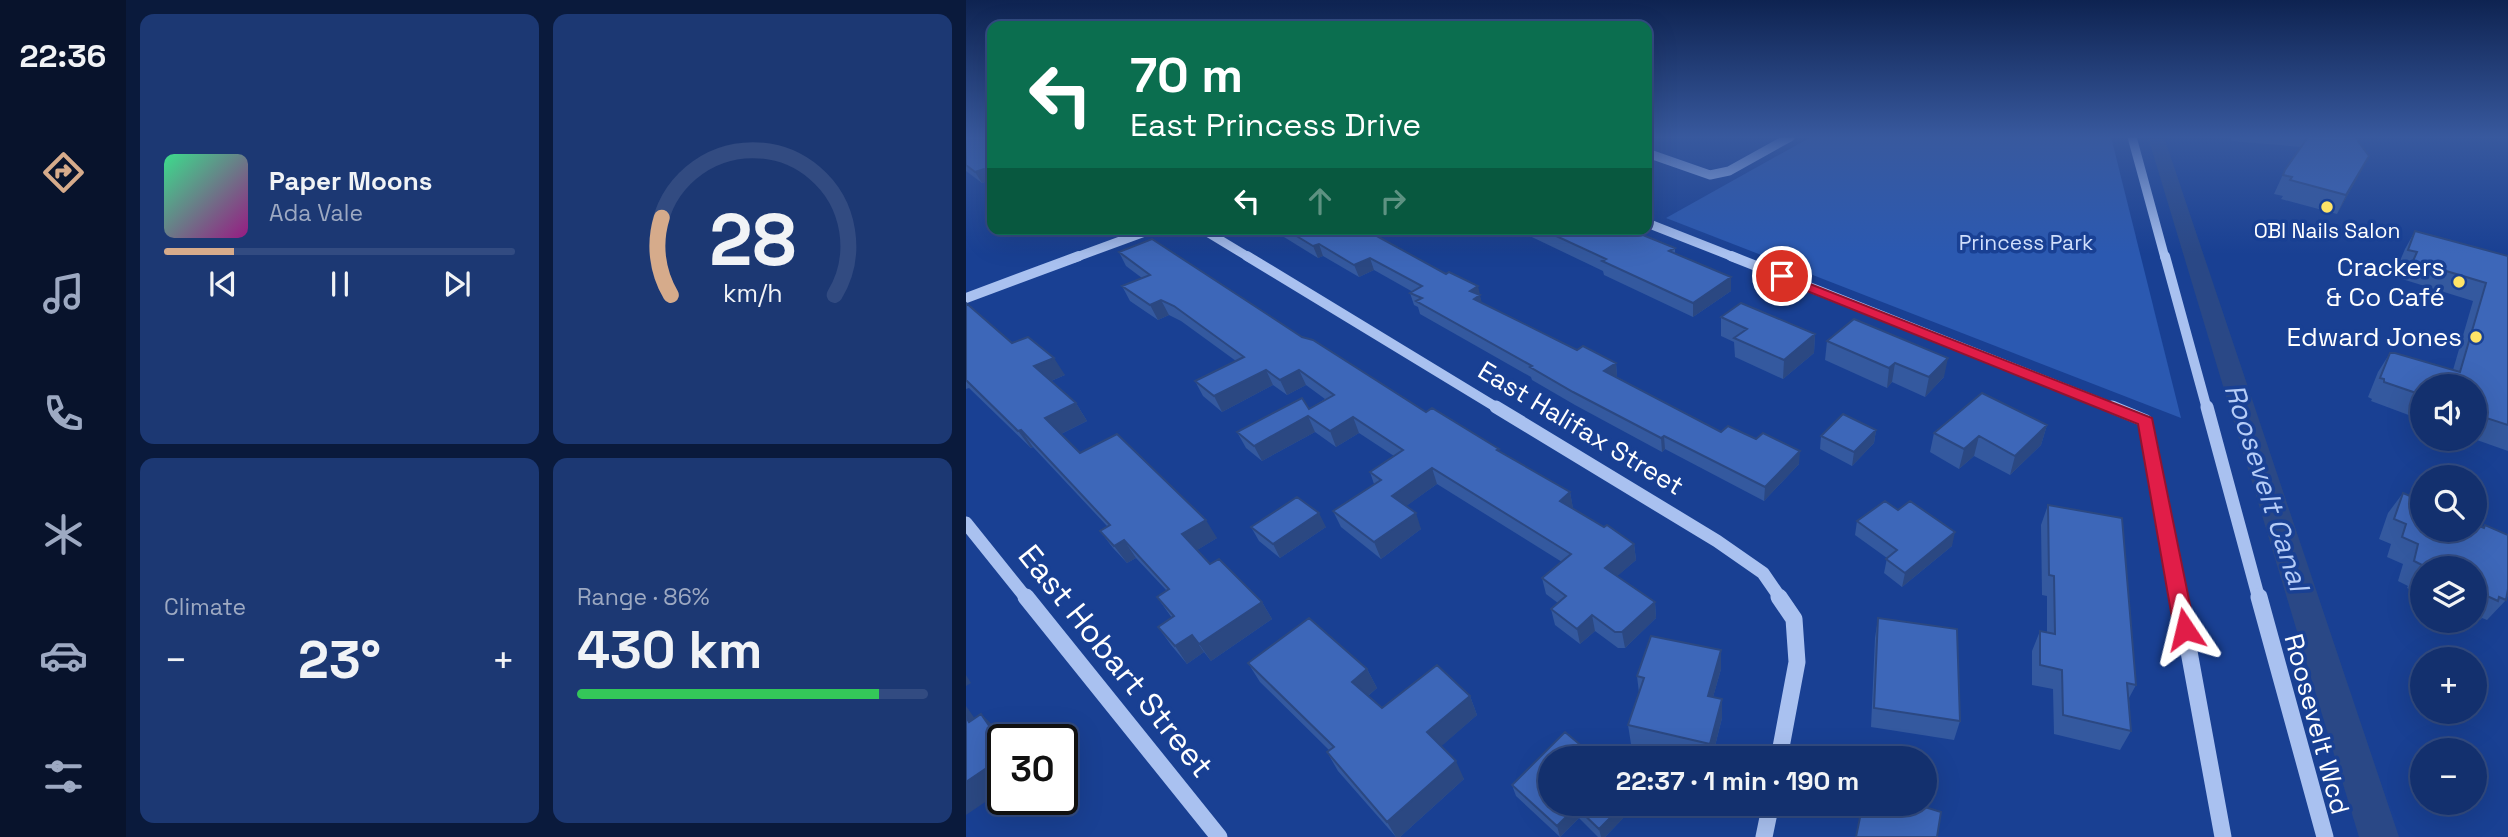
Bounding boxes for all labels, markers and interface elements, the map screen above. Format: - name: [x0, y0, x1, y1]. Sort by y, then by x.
- text: 22:36: [20, 36, 106, 76]
- text: 70 m: [1130, 44, 1243, 106]
- icon: left: [1015, 49, 1106, 140]
- text: East Princess Drive: [1130, 105, 1421, 145]
- icon: directions: [39, 148, 88, 197]
- text: Paper Moons: [269, 164, 432, 198]
- icon: left: [1228, 182, 1266, 220]
- icon: ahead: [1301, 182, 1339, 220]
- icon: right: [1374, 182, 1412, 220]
- text: 28: [709, 193, 796, 286]
- text: Ada Vale: [269, 198, 363, 228]
- marker: OBI Nails Salon: [2319, 199, 2335, 215]
- place label: OBI Nails Salon: [2254, 217, 2400, 244]
- park label: Princess Park: [1959, 229, 2093, 256]
- pin: [1752, 246, 1812, 306]
- place label: Crackers & Co Café: [2326, 250, 2445, 314]
- icon: arrive: [1763, 257, 1801, 295]
- icon: previous: [204, 265, 242, 303]
- icon: pause: [321, 265, 359, 303]
- icon: next: [438, 265, 476, 303]
- icon: music: [39, 269, 88, 318]
- marker: Crackers & Co Café: [2451, 274, 2467, 290]
- text: km/h: [723, 277, 782, 309]
- place label: Edward Jones: [2286, 320, 2462, 354]
- marker: Edward Jones: [2468, 329, 2484, 345]
- street label: East Halifax Street: [1472, 353, 1690, 503]
- map controls: [2410, 374, 2487, 815]
- button: sound: [2410, 374, 2487, 451]
- water label: Roosevelt Canal: [2217, 379, 2318, 598]
- icon: phone: [39, 389, 88, 438]
- button: search: [2410, 465, 2487, 542]
- icon: climate: [39, 510, 88, 559]
- street label: East Hobart Street: [1010, 536, 1222, 786]
- button: layers: [2410, 556, 2487, 633]
- text: Range · 86%: [577, 582, 710, 612]
- text: Climate: [164, 592, 246, 622]
- position arrow: [2148, 592, 2222, 666]
- text: 430 km: [577, 617, 762, 683]
- text: 23°: [298, 627, 381, 693]
- street label: Roosevelt Wcd: [2277, 630, 2357, 818]
- icon: car: [39, 631, 88, 680]
- text: −: [164, 636, 188, 684]
- text: +: [491, 636, 515, 684]
- button: +: [2410, 647, 2487, 724]
- speed limit sign: 30: [987, 724, 1078, 815]
- button: −: [2410, 738, 2487, 815]
- icon: filters: [39, 752, 88, 801]
- text: 22:37 · 1 min · 190 m: [1616, 764, 1859, 798]

